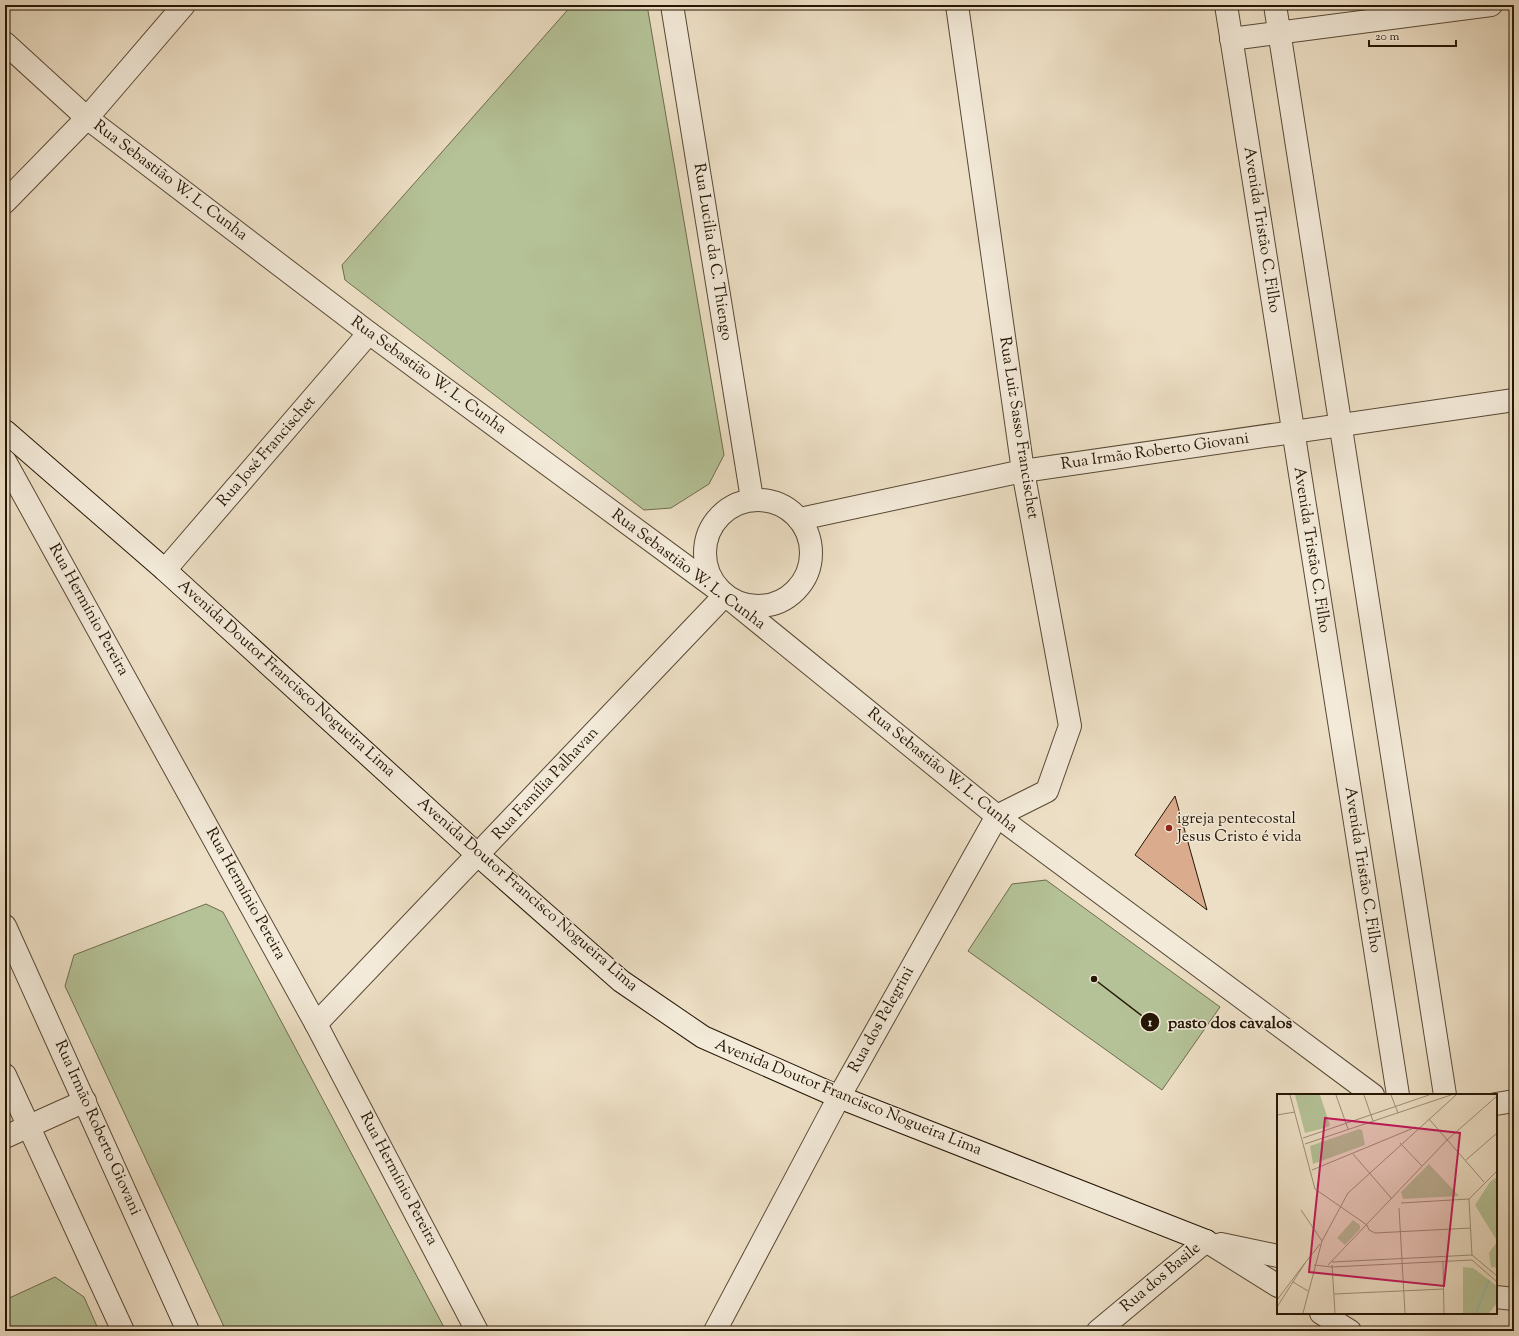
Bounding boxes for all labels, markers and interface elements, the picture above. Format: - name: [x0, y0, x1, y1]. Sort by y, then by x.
- scale bar: [1369, 22, 1456, 48]
- text: 20 m: [1375, 28, 1400, 46]
- street label: Rua Sebastião W. L. Cunha: [88, 115, 252, 247]
- street label: Avenida Tristão C. Filho: [1237, 145, 1286, 315]
- street label: Rua Lucilia da C. Thiengo: [687, 162, 737, 343]
- street label: Rua Sebastião W. L. Cunha: [345, 311, 511, 441]
- street label: Rua Luiz Sasso Francischet: [992, 335, 1044, 521]
- street label: Rua José Francischet: [212, 391, 322, 512]
- street label: Rua Irmão Roberto Giovani: [1059, 427, 1251, 477]
- street label: Avenida Tristão C. Filho: [1287, 465, 1336, 635]
- street label: Rua Sebastião W. L. Cunha: [606, 504, 770, 636]
- street label: Rua Hermínio Pereira: [42, 540, 134, 681]
- street label: Avenida Doutor Francisco Nogueira Lima: [172, 575, 400, 784]
- street label: Rua Sebastião W. L. Cunha: [862, 703, 1023, 839]
- street label: Rua Família Palhavan: [487, 722, 605, 846]
- street label: Avenida Tristão C. Filho: [1338, 785, 1387, 955]
- street label: Avenida Doutor Francisco Nogueira Lima: [411, 792, 643, 998]
- place label: igreja pentecostal Jesus Cristo é vida: [1176, 808, 1302, 849]
- marker: igreja pentecostal Jesus Cristo é vida: [1164, 823, 1174, 833]
- street label: Rua Hermínio Pereira: [199, 824, 291, 965]
- street label: Rua dos Pelegrini: [843, 962, 921, 1077]
- callout: pasto dos cavalos: [1140, 1007, 1300, 1036]
- text: pasto dos cavalos: [1168, 1012, 1292, 1036]
- text: 1: [1147, 1014, 1153, 1032]
- street label: Avenida Doutor Francisco Nogueira Lima: [711, 1034, 986, 1162]
- street label: Rua Irmão Roberto Giovani: [48, 1037, 146, 1220]
- inset map: [1277, 1094, 1497, 1314]
- street label: Rua Hermínio Pereira: [353, 1108, 443, 1250]
- street label: Rua dos Basile: [1116, 1238, 1206, 1318]

